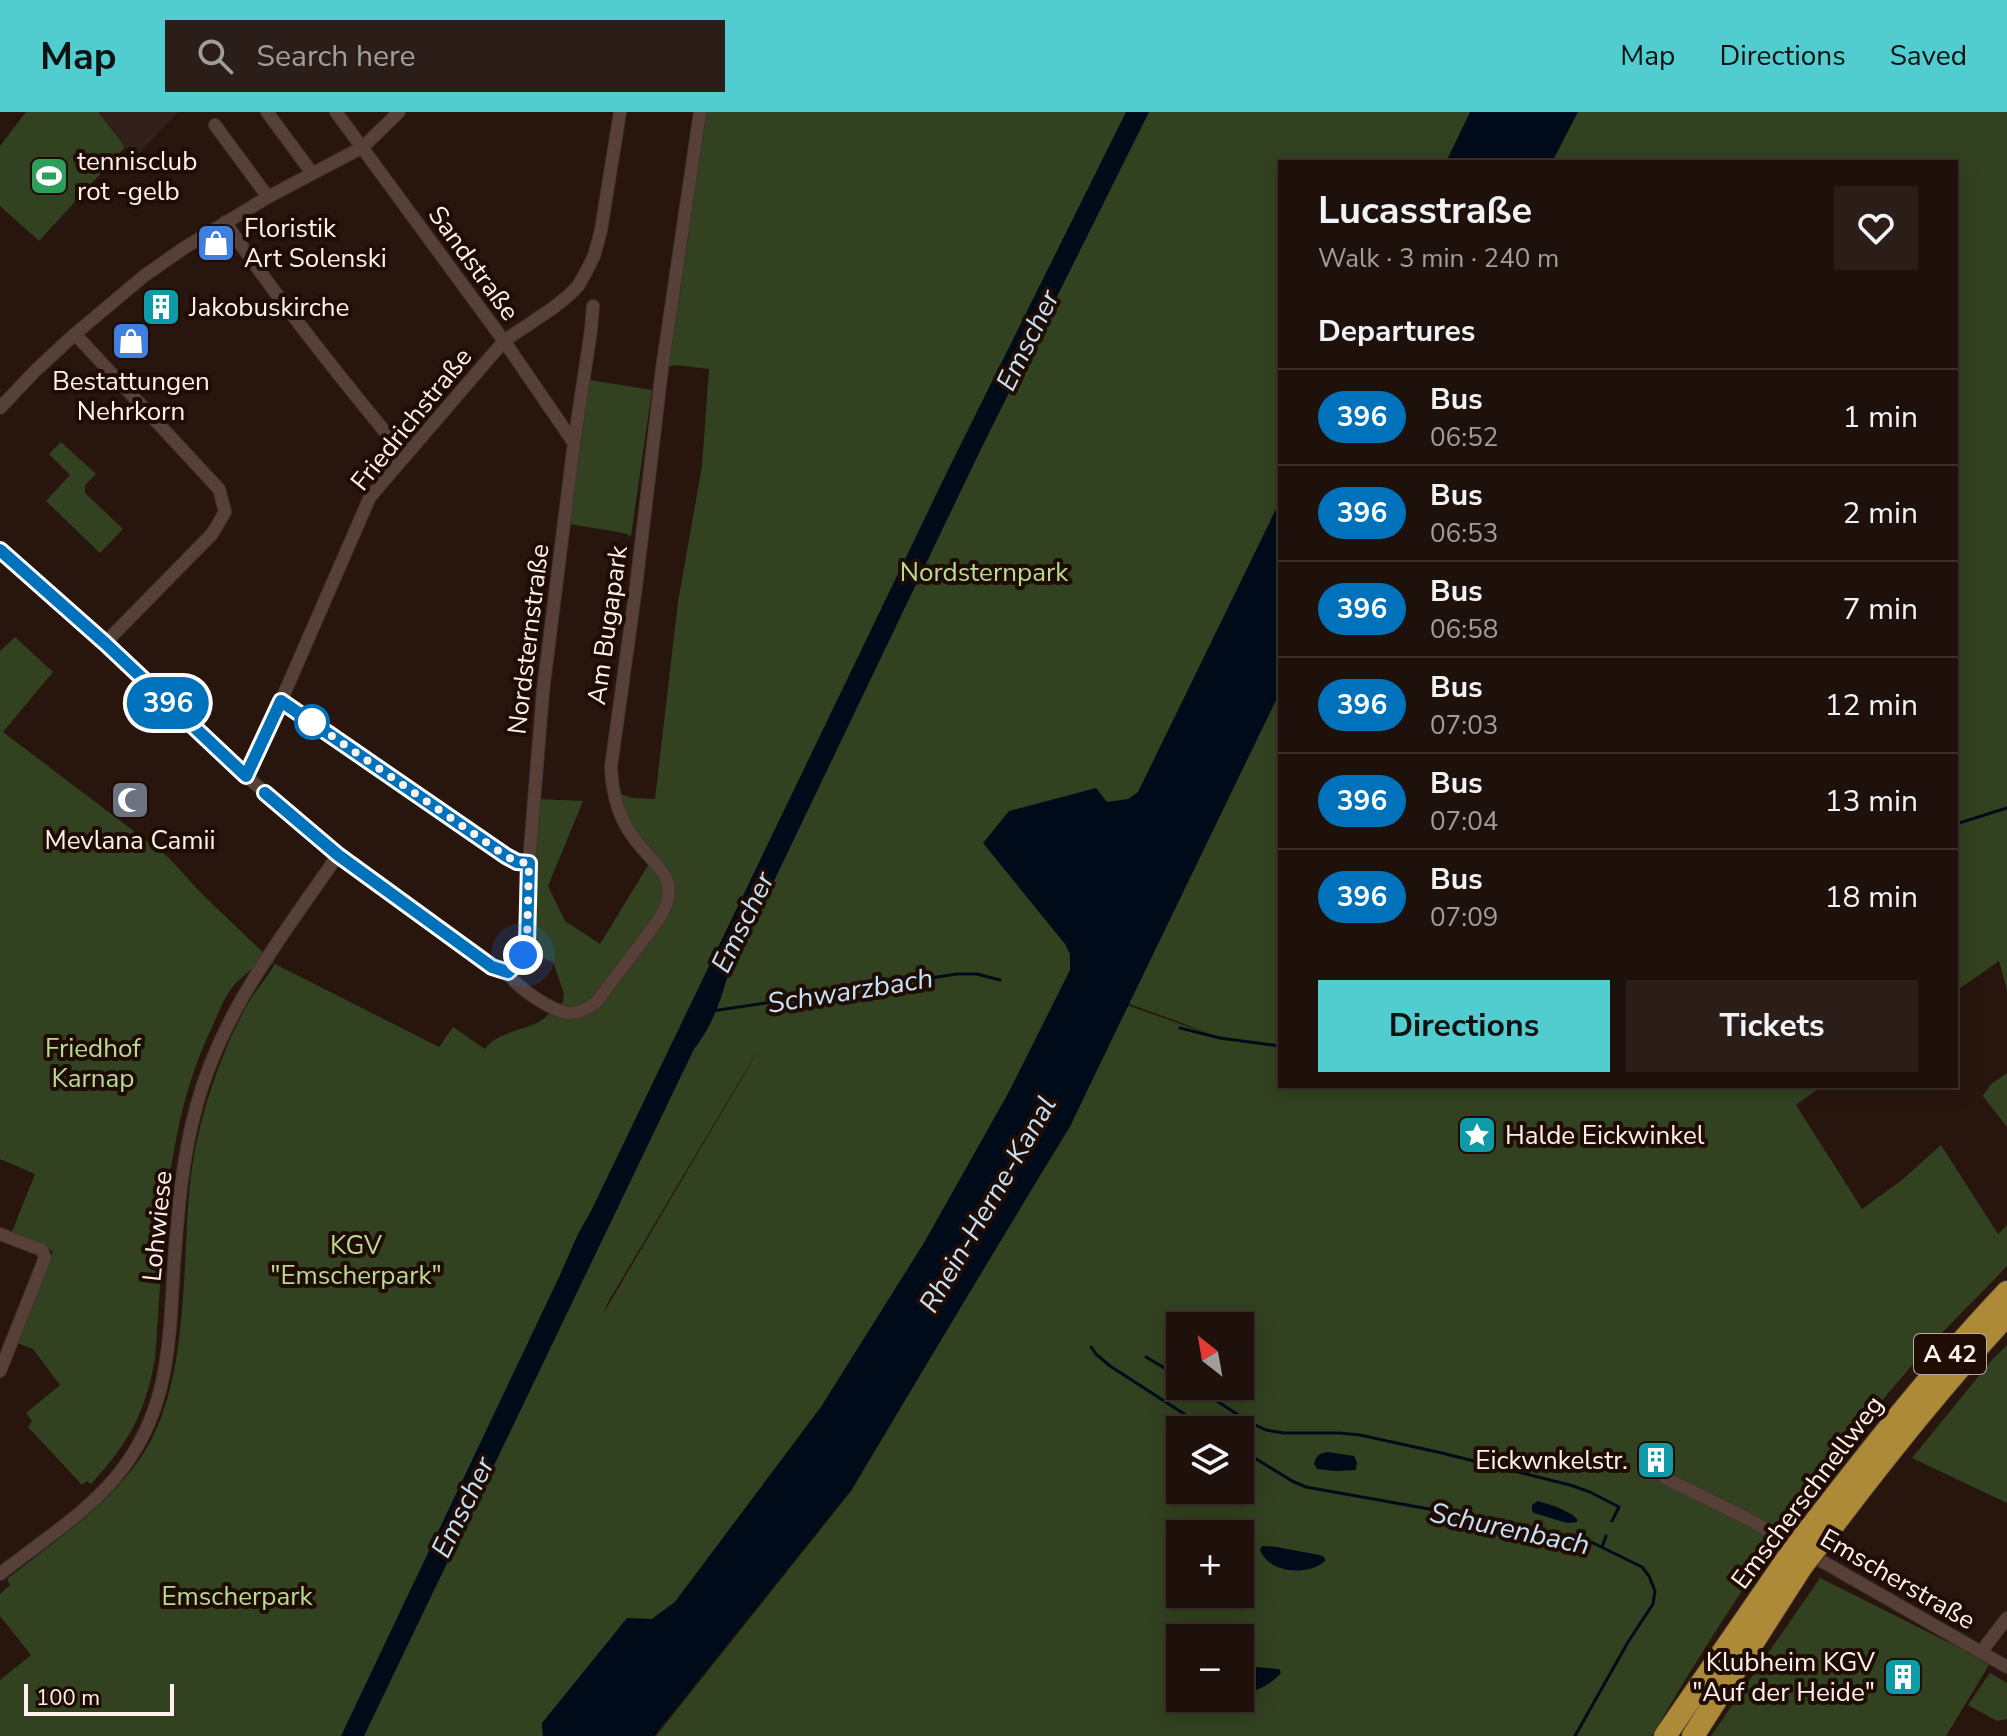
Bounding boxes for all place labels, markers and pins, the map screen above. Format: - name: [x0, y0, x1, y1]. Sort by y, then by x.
- place label: tennisclub rot -gelb: [77, 144, 197, 209]
- sports icon: tennisclub rot -gelb: [28, 155, 70, 197]
- place label: Floristik Art Solenski: [244, 211, 387, 276]
- shop icon: Floristik Art Solenski: [195, 222, 237, 264]
- building icon: Jakobuskirche: [140, 286, 182, 328]
- place label: Jakobuskirche: [188, 290, 349, 325]
- shop icon: Bestattungen Nehrkorn: [110, 320, 152, 362]
- place label: Bestattungen Nehrkorn: [52, 364, 210, 429]
- unlabelled marker: [295, 705, 329, 739]
- mosque icon: Mevlana Camii: [109, 779, 151, 821]
- place label: Mevlana Camii: [44, 823, 216, 858]
- place icon: Halde Eickwinkel: [1456, 1114, 1498, 1156]
- place label: Halde Eickwinkel: [1505, 1118, 1705, 1153]
- building icon: Eickwnkelstr.: [1635, 1439, 1677, 1481]
- place label: Eickwnkelstr.: [1475, 1443, 1628, 1478]
- place label: Klubheim KGV "Auf der Heide": [1692, 1645, 1875, 1710]
- building icon: Klubheim KGV "Auf der Heide": [1882, 1656, 1924, 1698]

